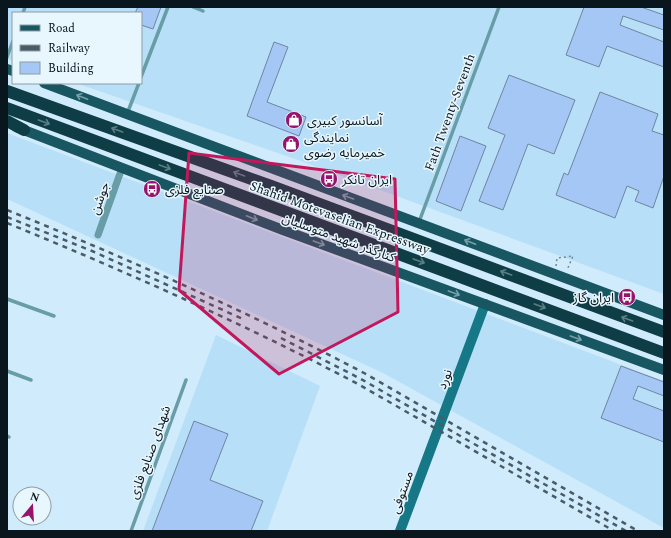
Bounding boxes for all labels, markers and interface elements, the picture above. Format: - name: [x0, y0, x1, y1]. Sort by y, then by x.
- legend: [12, 12, 142, 84]
- text: Road: [48, 19, 75, 38]
- text: Railway: [48, 39, 91, 58]
- street label: Fath Twenty-Seventh: [419, 51, 481, 174]
- text: Building: [48, 59, 94, 78]
- one-way arrow: [77, 93, 89, 101]
- shop icon: آسانسور کبیری: [284, 110, 304, 130]
- place label: آسانسور کبیری: [307, 111, 384, 131]
- one-way arrow: [37, 118, 49, 126]
- one-way arrow: [112, 126, 124, 134]
- place label: نمایندگی خمیرمایه رضوی: [304, 128, 385, 163]
- shop icon: نمایندگی خمیرمایه رضوی: [281, 134, 301, 154]
- one-way arrow: [159, 163, 171, 171]
- bus stop icon: ایران تانکر: [319, 169, 339, 189]
- one-way arrow: [234, 170, 246, 178]
- place label: ایران تانکر: [341, 170, 392, 190]
- street label: Shahid Motevaselian Expressway: [247, 176, 433, 260]
- street label: جوشن: [85, 179, 115, 217]
- bus stop icon: صنایع فلزی: [142, 179, 162, 199]
- place label: صنایع فلزی: [165, 180, 224, 200]
- one-way arrow: [343, 192, 355, 200]
- street label: کنارگذر شهید متوسلیان: [279, 208, 399, 268]
- one-way arrow: [246, 215, 258, 223]
- one-way arrow: [465, 238, 477, 246]
- one-way arrow: [313, 240, 325, 248]
- one-way arrow: [412, 258, 425, 265]
- one-way arrow: [499, 269, 512, 276]
- bus stop icon: ایران گاز: [617, 287, 637, 307]
- place label: ایران گاز: [572, 288, 614, 308]
- one-way arrow: [448, 289, 460, 297]
- one-way arrow: [534, 303, 546, 311]
- one-way arrow: [622, 314, 634, 322]
- one-way arrow: [570, 334, 582, 342]
- street label: نورد: [432, 366, 458, 392]
- street label: شهدای صنایع فلزی: [124, 403, 176, 502]
- street label: مستوفی: [385, 468, 419, 517]
- north arrow: [12, 486, 52, 526]
- text: N: [28, 487, 42, 506]

